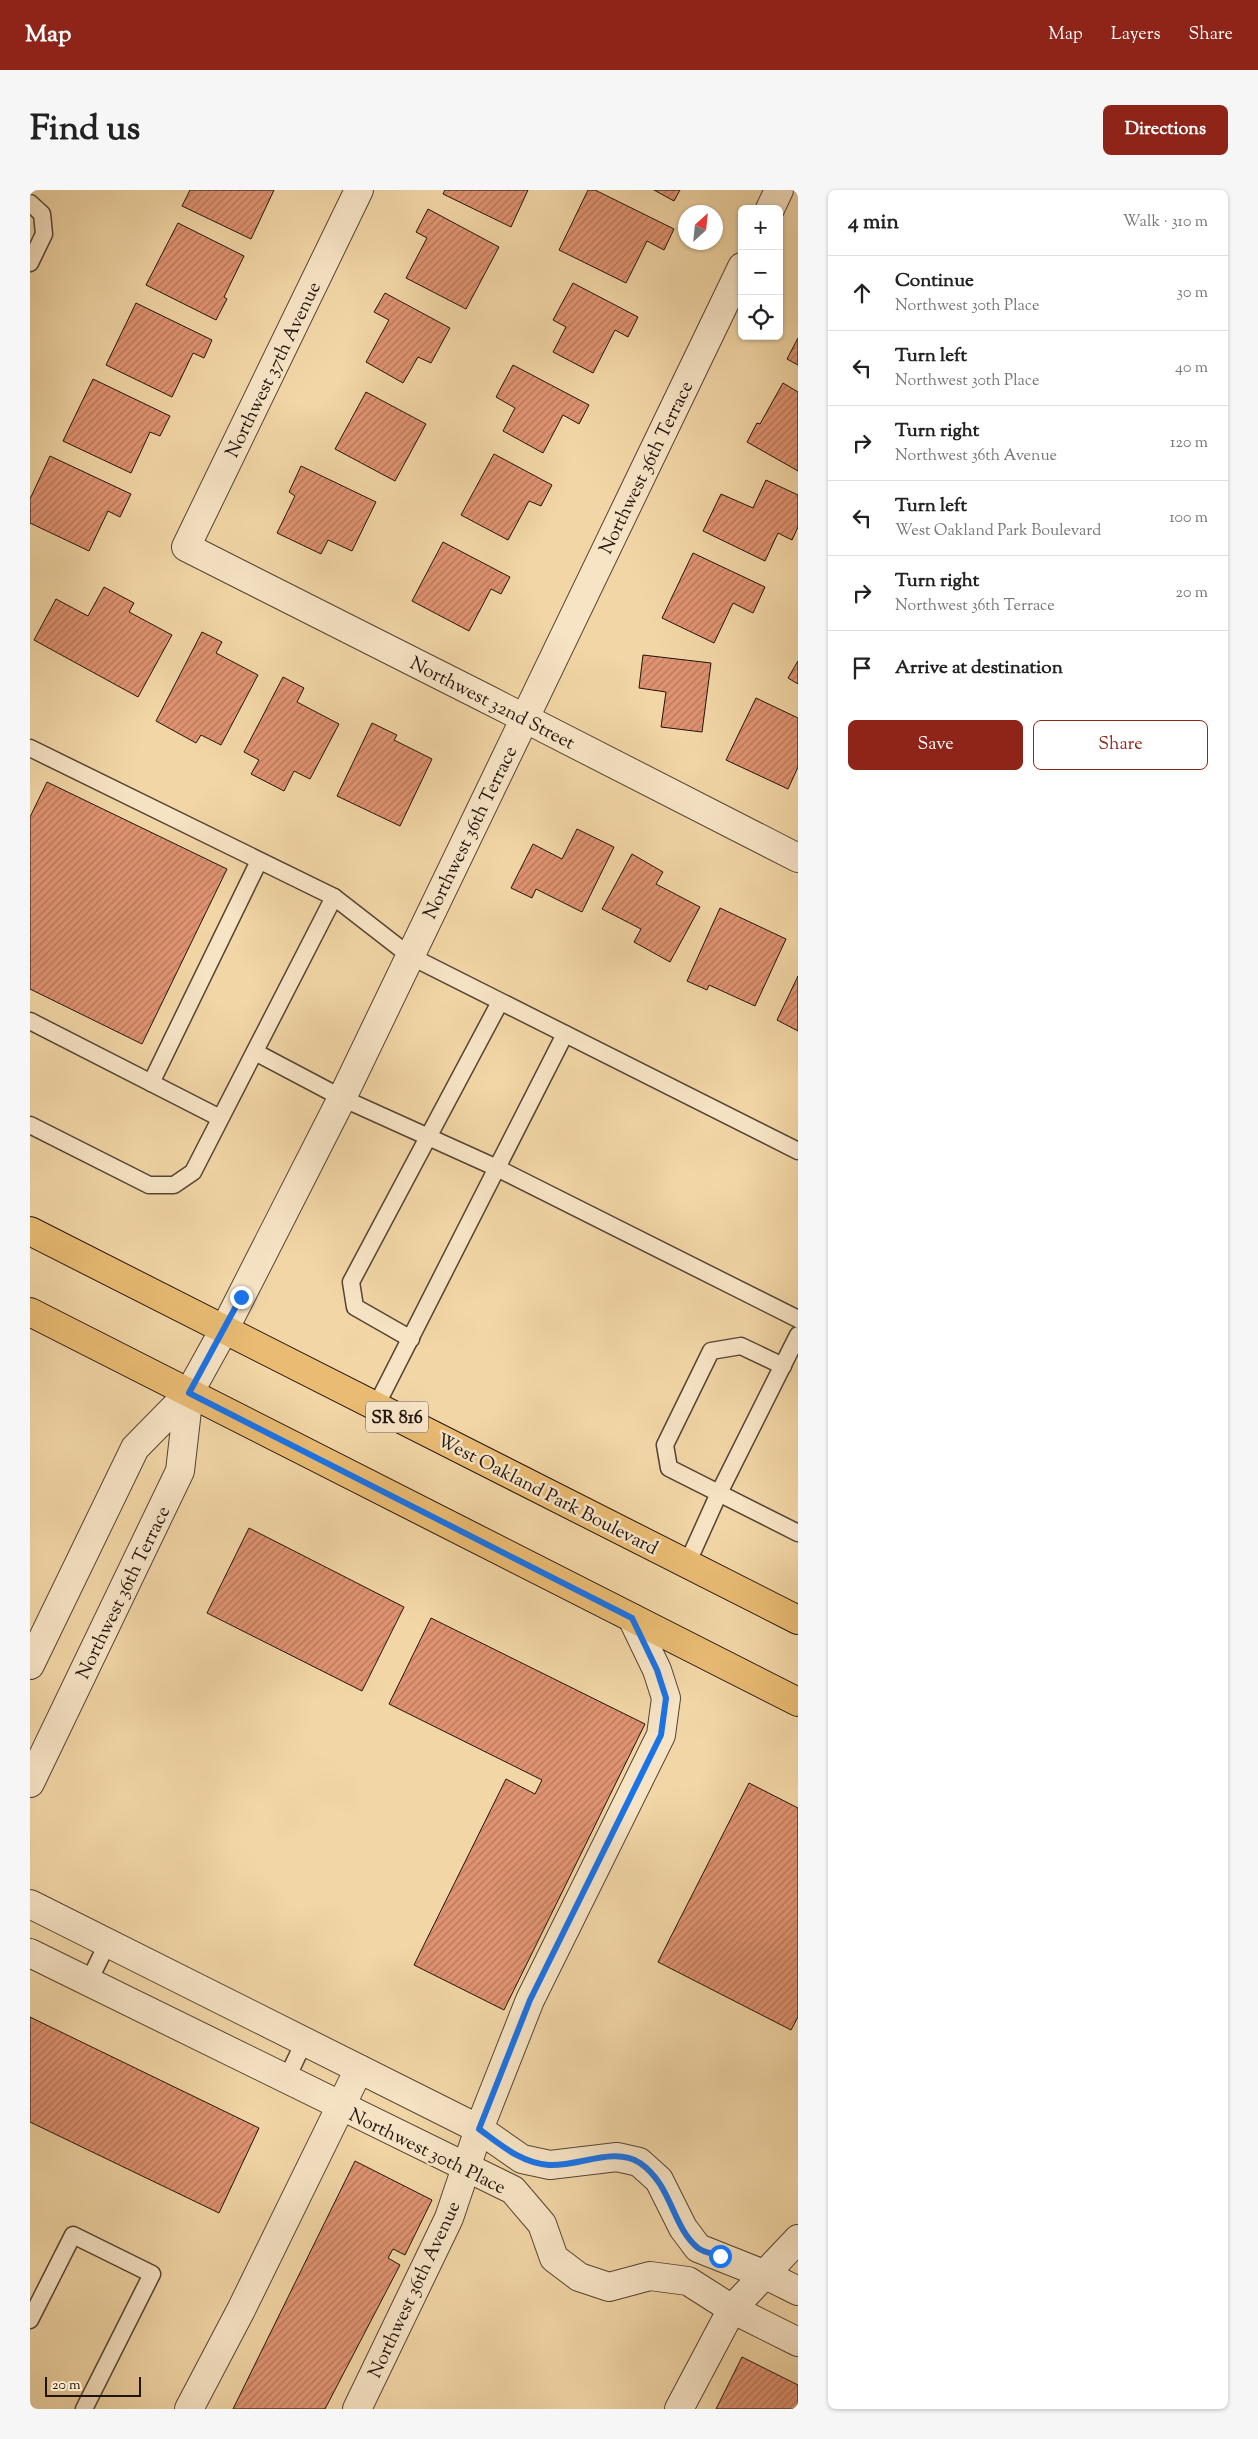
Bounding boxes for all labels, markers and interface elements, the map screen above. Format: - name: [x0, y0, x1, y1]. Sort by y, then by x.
- text: Map: [25, 18, 71, 52]
- text: Map: [1048, 22, 1083, 48]
- text: Layers: [1111, 22, 1161, 48]
- text: Share: [1189, 22, 1233, 48]
- text: Find us: [30, 105, 140, 156]
- button: Directions: [1103, 105, 1228, 155]
- north arrow: [678, 205, 723, 250]
- map controls: [738, 205, 783, 340]
- button: +: [738, 205, 783, 250]
- text: 4 min: [848, 208, 899, 238]
- text: Walk · 310 m: [1123, 211, 1208, 234]
- button: −: [738, 250, 783, 295]
- text: Continue: [895, 268, 974, 295]
- street label: Northwest 37th Avenue: [220, 277, 329, 463]
- icon: ahead: [848, 279, 876, 307]
- text: 30 m: [1177, 282, 1208, 305]
- button: locate: [738, 295, 783, 340]
- text: Northwest 30th Place: [895, 295, 1039, 318]
- text: Turn left: [895, 343, 967, 370]
- icon: left: [848, 354, 876, 382]
- text: 40 m: [1175, 357, 1208, 380]
- text: Northwest 30th Place: [895, 370, 1039, 393]
- street label: Northwest 36th Terrace: [594, 377, 701, 559]
- text: Turn right: [895, 418, 979, 445]
- icon: right: [848, 429, 876, 457]
- text: 120 m: [1170, 432, 1208, 455]
- text: Northwest 36th Avenue: [895, 445, 1057, 468]
- text: Turn left: [895, 493, 967, 520]
- icon: left: [848, 504, 876, 532]
- text: 100 m: [1169, 507, 1208, 530]
- text: West Oakland Park Boulevard: [895, 520, 1101, 543]
- text: Turn right: [895, 568, 979, 595]
- icon: right: [848, 579, 876, 607]
- text: 20 m: [1175, 582, 1208, 605]
- text: Northwest 36th Terrace: [895, 595, 1055, 618]
- street label: Northwest 32nd Street: [405, 651, 579, 758]
- icon: arrive: [848, 654, 876, 682]
- text: Arrive at destination: [895, 655, 1063, 682]
- button: Save: [848, 720, 1023, 770]
- button: Share: [1033, 720, 1208, 770]
- street label: Northwest 36th Terrace: [418, 742, 525, 924]
- route end: [230, 1286, 253, 1309]
- road number: SR 816: [366, 1402, 428, 1432]
- street label: West Oakland Park Boulevard: [432, 1428, 662, 1563]
- street label: Northwest 36th Terrace: [71, 1502, 178, 1684]
- street label: Northwest 30th Place: [344, 2103, 510, 2202]
- street label: Northwest 36th Avenue: [362, 2197, 468, 2383]
- route start: [709, 2245, 732, 2268]
- scale bar: [45, 2374, 141, 2397]
- text: 20 m: [52, 2376, 81, 2396]

